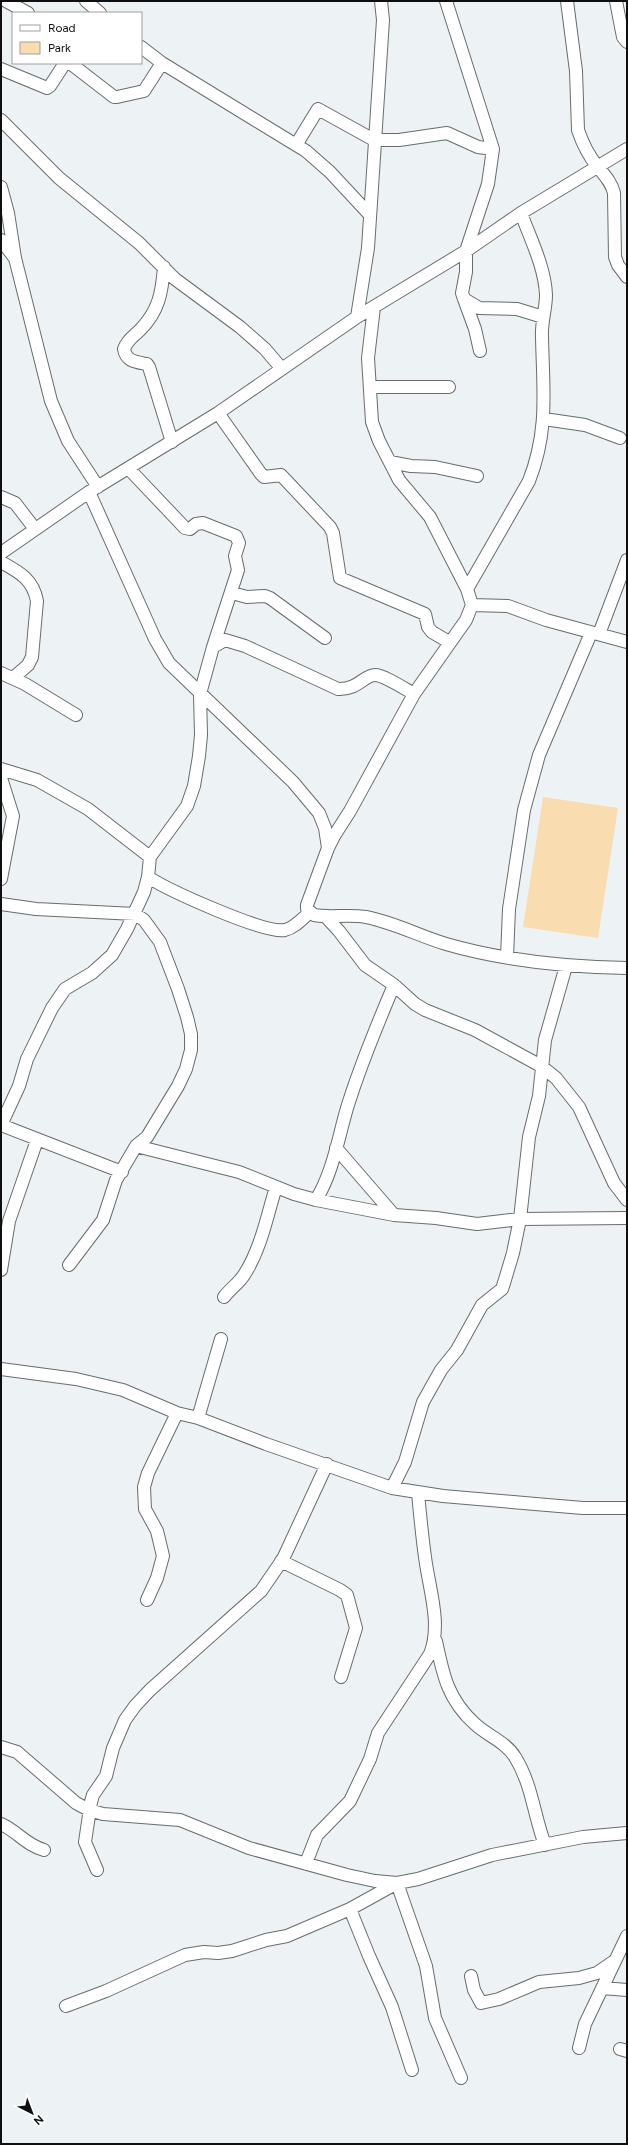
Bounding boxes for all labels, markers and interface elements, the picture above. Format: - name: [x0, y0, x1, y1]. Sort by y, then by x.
- legend: [12, 12, 142, 64]
- text: Road: [48, 21, 76, 35]
- text: Park: [48, 41, 71, 55]
- north arrow: [12, 2093, 52, 2133]
- text: N: [31, 2112, 46, 2128]

